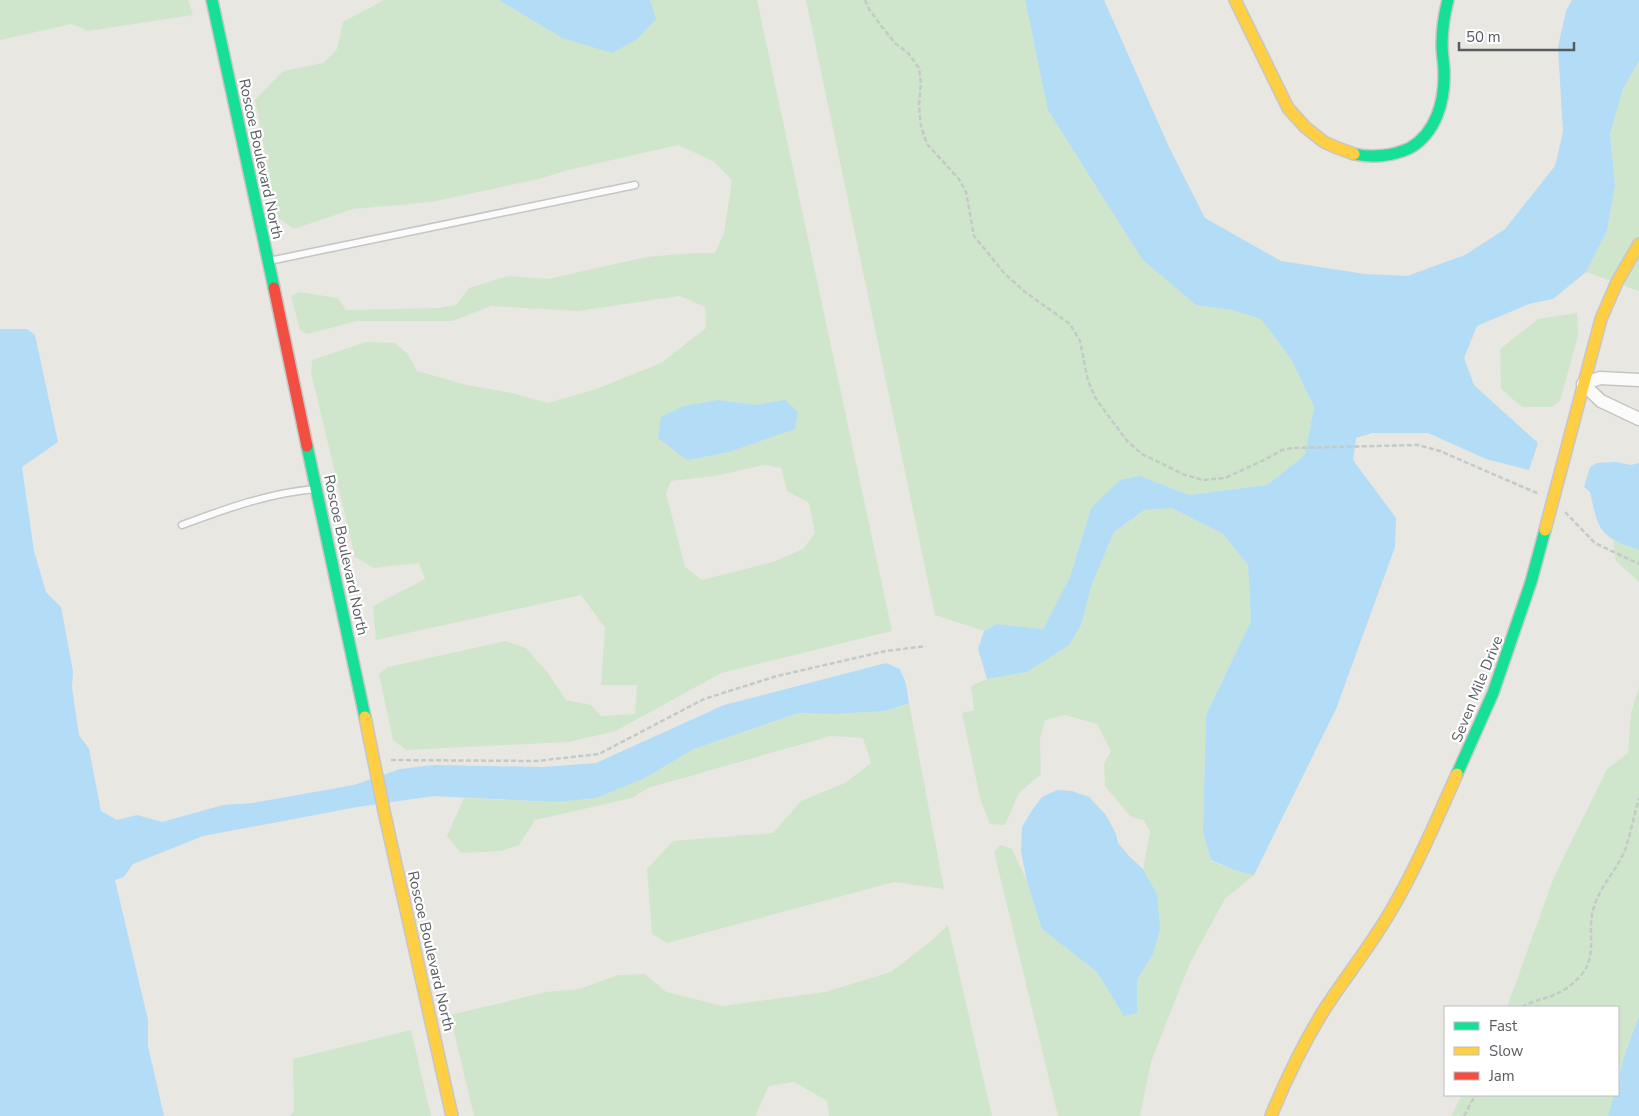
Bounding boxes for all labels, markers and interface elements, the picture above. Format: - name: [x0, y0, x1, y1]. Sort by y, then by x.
- scale bar: [1459, 20, 1574, 52]
- text: 50 m: [1466, 27, 1501, 47]
- street label: Roscoe Boulevard North: [234, 77, 288, 241]
- street label: Roscoe Boulevard North: [319, 473, 373, 637]
- street label: Seven Mile Drive: [1447, 633, 1507, 745]
- street label: Roscoe Boulevard North: [403, 869, 459, 1033]
- legend: [1444, 1006, 1619, 1096]
- text: Fast: [1489, 1016, 1518, 1036]
- text: Slow: [1489, 1041, 1524, 1061]
- text: Jam: [1488, 1066, 1515, 1086]

